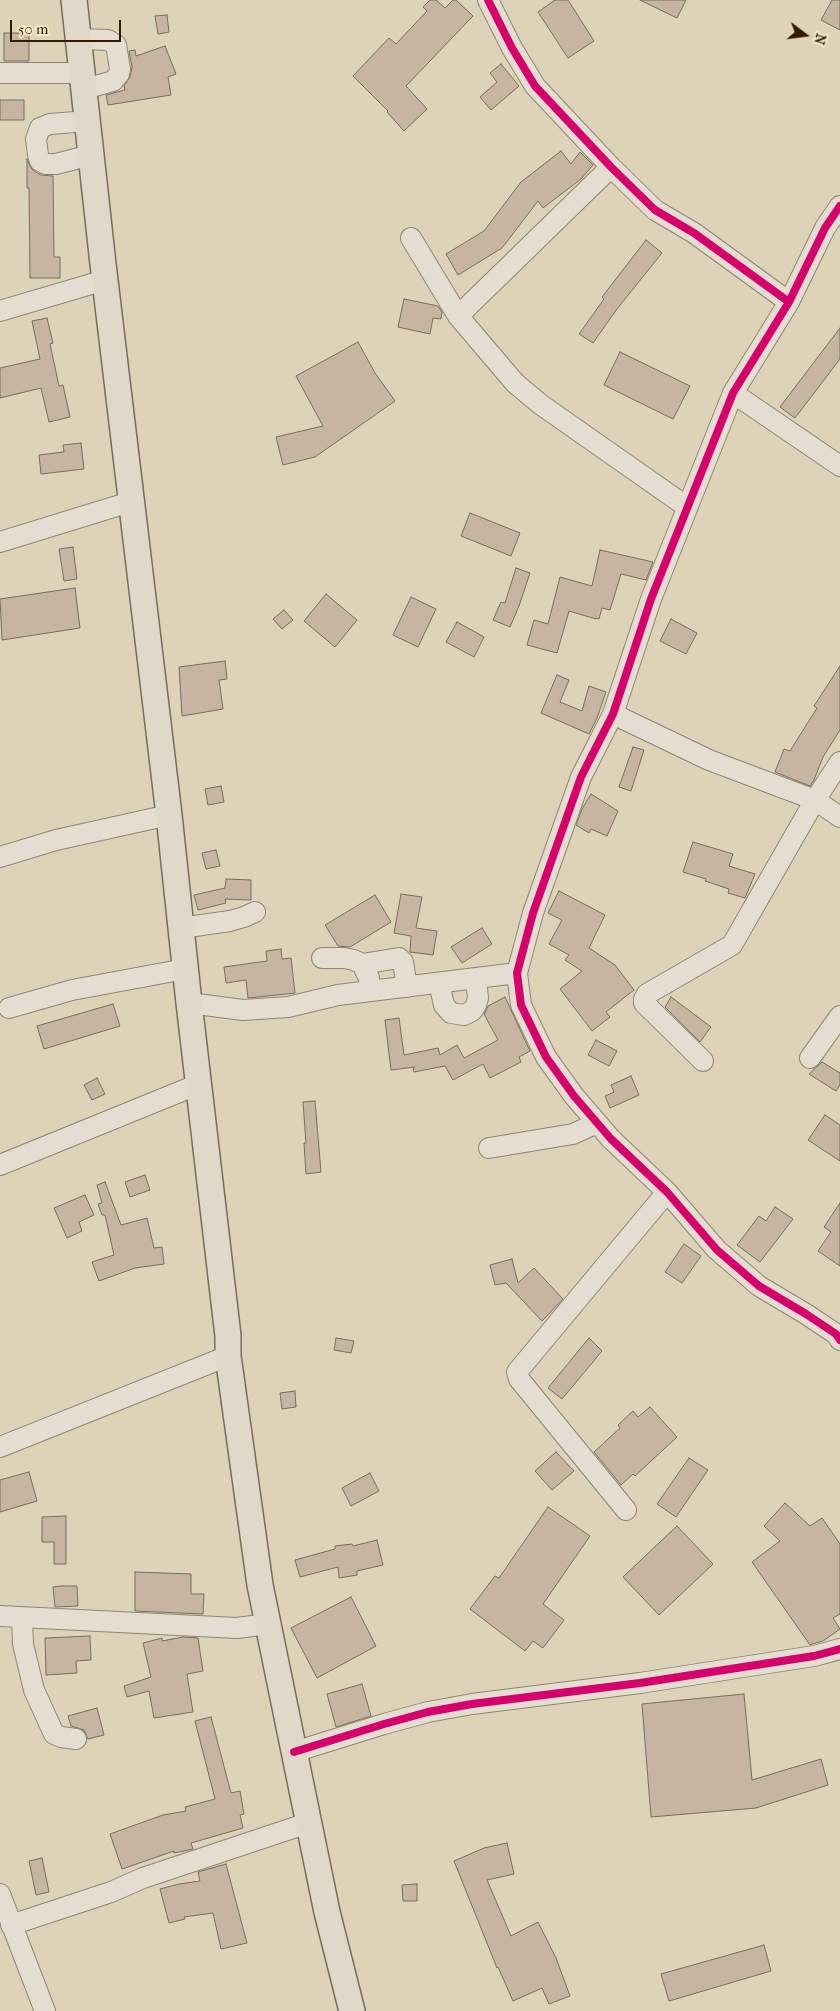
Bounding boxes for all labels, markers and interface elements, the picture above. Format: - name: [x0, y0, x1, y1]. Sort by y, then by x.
- scale bar: [12, 10, 124, 42]
- north arrow: [780, 10, 830, 60]
- text: 50 m: [18, 20, 48, 38]
- text: N: [810, 32, 830, 46]

